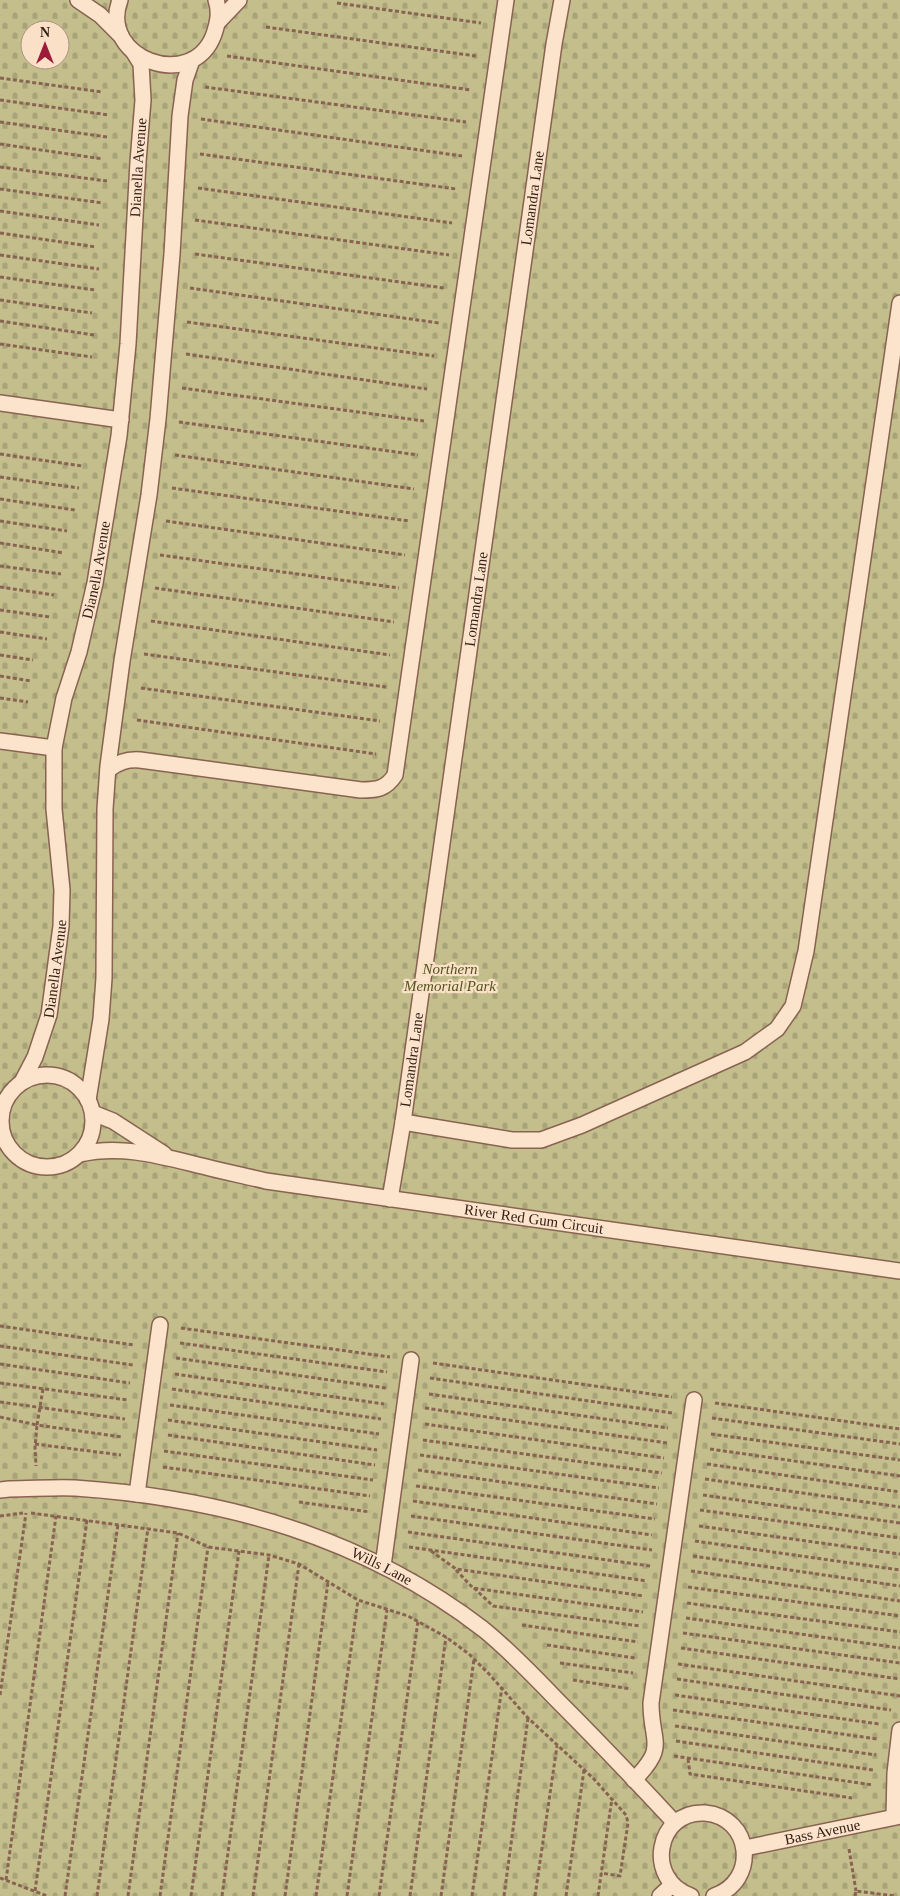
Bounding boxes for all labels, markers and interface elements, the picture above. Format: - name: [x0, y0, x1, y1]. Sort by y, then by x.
- north arrow: [20, 20, 70, 70]
- text: N: [40, 25, 50, 40]
- street label: Dianella Avenue: [127, 117, 150, 218]
- street label: Lomandra Lane: [518, 149, 547, 246]
- street label: Dianella Avenue: [79, 519, 113, 620]
- street label: Lomandra Lane: [462, 550, 491, 648]
- street label: Dianella Avenue: [41, 919, 69, 1019]
- park label: Northern Memorial Park: [403, 961, 496, 994]
- street label: Lomandra Lane: [397, 1011, 426, 1108]
- street label: River Red Gum Circuit: [463, 1201, 605, 1237]
- street label: Wills Lane: [349, 1544, 415, 1588]
- street label: Bass Avenue: [783, 1816, 862, 1848]

